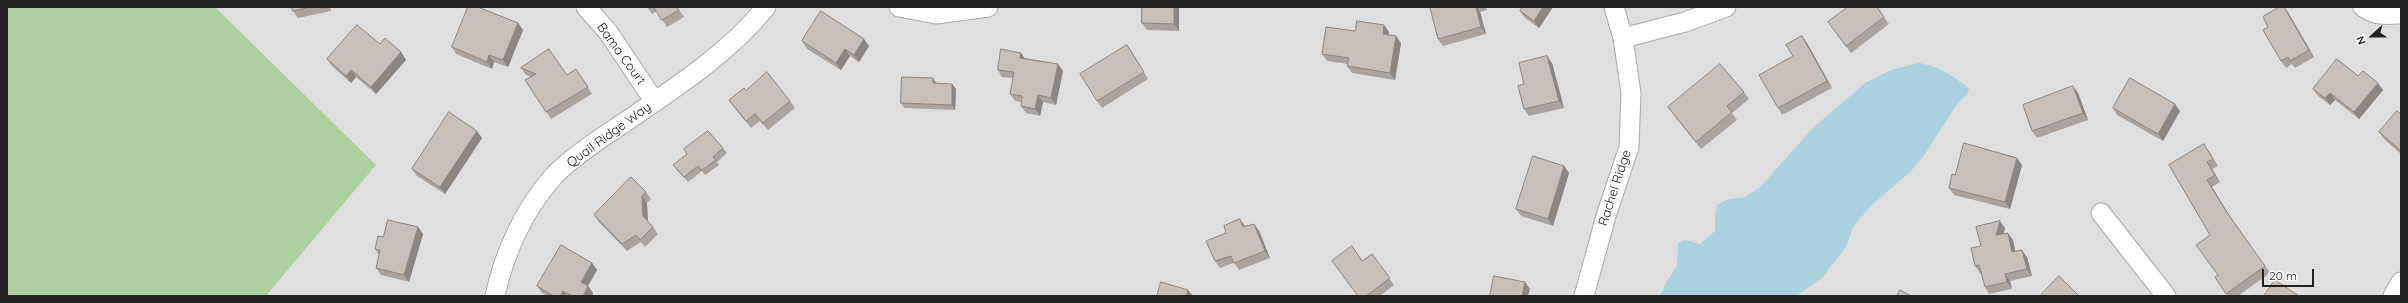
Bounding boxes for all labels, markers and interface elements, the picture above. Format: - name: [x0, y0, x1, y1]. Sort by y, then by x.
- north arrow: [2352, 16, 2392, 56]
- street label: Bama Court: [593, 20, 649, 88]
- text: N: [2353, 34, 2369, 47]
- street label: Quail Ridge Way: [564, 99, 654, 171]
- street label: Rachel Ridge: [1595, 148, 1635, 228]
- scale bar: [2264, 261, 2316, 287]
- text: 20 m: [2269, 268, 2297, 283]

